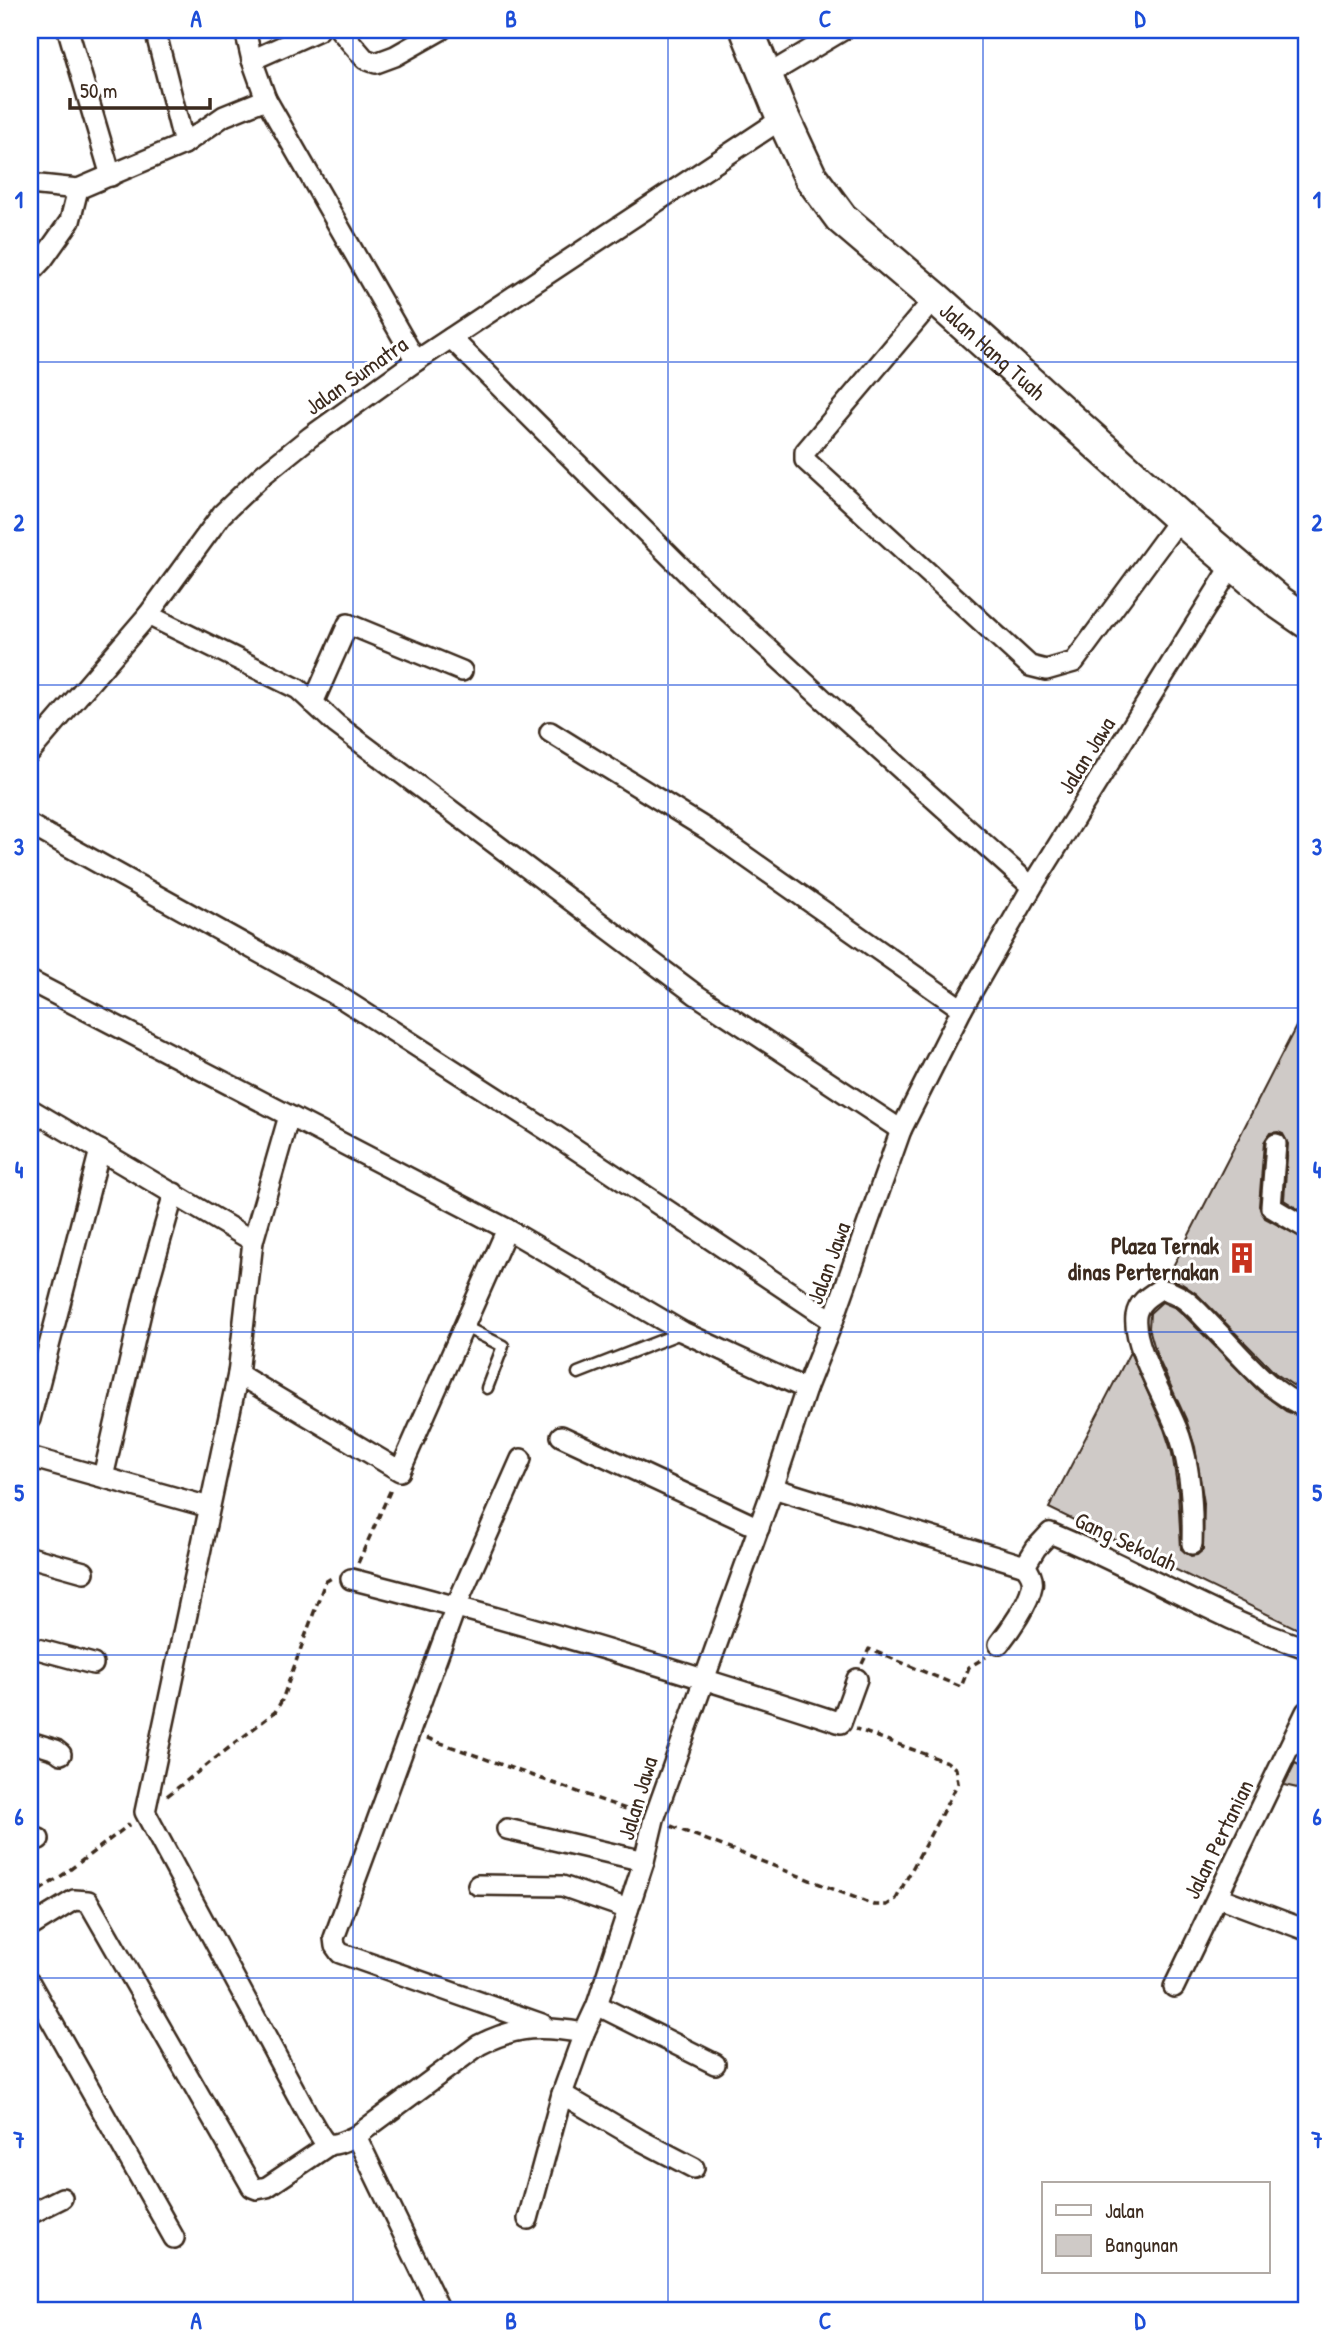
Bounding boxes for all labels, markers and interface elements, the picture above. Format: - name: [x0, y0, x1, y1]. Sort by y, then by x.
- text: A: [190, 3, 202, 34]
- text: B: [505, 3, 517, 34]
- text: C: [819, 3, 831, 34]
- text: D: [1135, 3, 1147, 34]
- scale bar: [70, 66, 210, 110]
- text: 50 m: [80, 76, 117, 105]
- text: 1: [15, 184, 23, 215]
- text: 1: [1313, 184, 1321, 215]
- street label: Jalan Hang Tuah: [933, 294, 1053, 406]
- street label: Jalan Sumatra: [299, 328, 413, 422]
- text: 2: [14, 507, 25, 538]
- text: 2: [1312, 507, 1323, 538]
- street label: Jalan Jawa: [1050, 711, 1122, 799]
- text: 3: [14, 831, 24, 862]
- text: 3: [1312, 831, 1322, 862]
- text: 4: [15, 1154, 24, 1185]
- text: 4: [1313, 1154, 1322, 1185]
- street label: Jalan Jawa: [799, 1218, 857, 1308]
- place label: Plaza Ternak dinas Perternakan: [1068, 1230, 1219, 1287]
- building icon: Plaza Ternak dinas Perternakan: [1225, 1241, 1259, 1275]
- text: 5: [14, 1477, 24, 1508]
- text: 5: [1312, 1477, 1322, 1508]
- street label: Gang Sekolah: [1070, 1504, 1182, 1578]
- street label: Jalan Jawa: [610, 1753, 664, 1843]
- street label: Jalan Pertanian: [1176, 1774, 1260, 1904]
- text: 6: [14, 1801, 24, 1832]
- text: 6: [1312, 1801, 1322, 1832]
- text: 7: [12, 2124, 25, 2155]
- text: 7: [1310, 2124, 1323, 2155]
- legend: [1042, 2182, 1270, 2274]
- text: Jalan: [1105, 2196, 1144, 2225]
- text: Bangunan: [1105, 2230, 1178, 2259]
- text: A: [190, 2305, 202, 2336]
- text: B: [505, 2305, 517, 2336]
- text: C: [819, 2305, 831, 2336]
- text: D: [1135, 2305, 1147, 2336]

